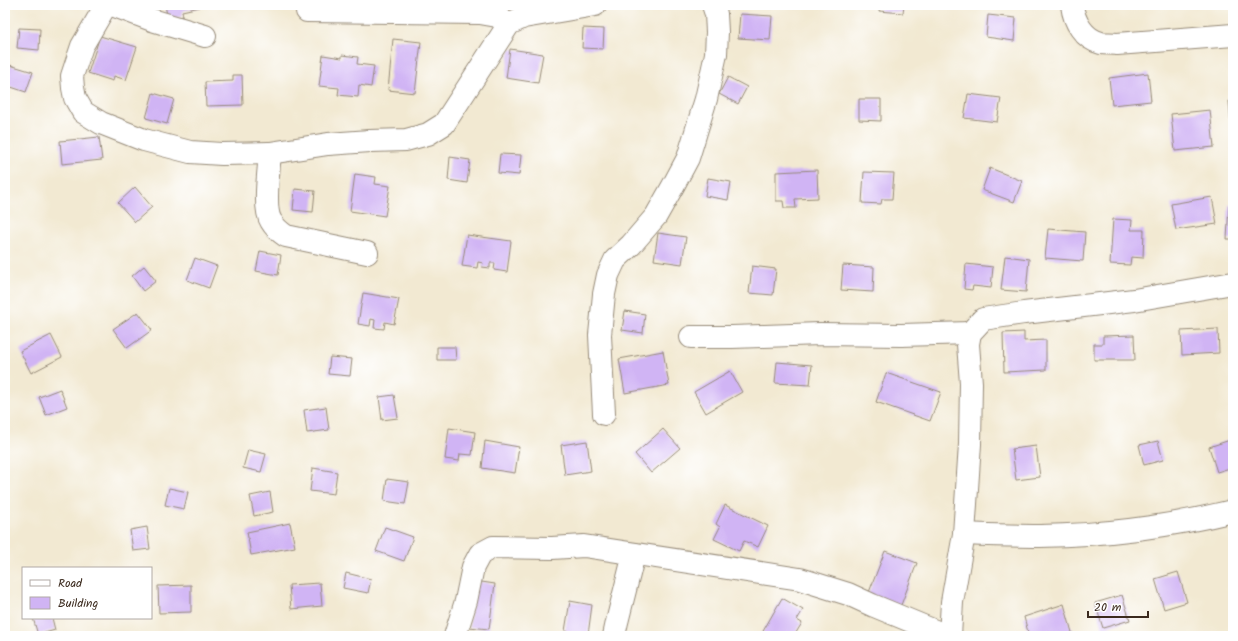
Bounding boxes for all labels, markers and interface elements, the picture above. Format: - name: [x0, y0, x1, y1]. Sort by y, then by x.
- legend: [22, 567, 152, 619]
- text: Road: [58, 574, 83, 593]
- scale bar: [1088, 593, 1148, 619]
- text: Building: [58, 594, 98, 613]
- text: 20 m: [1094, 598, 1122, 617]

